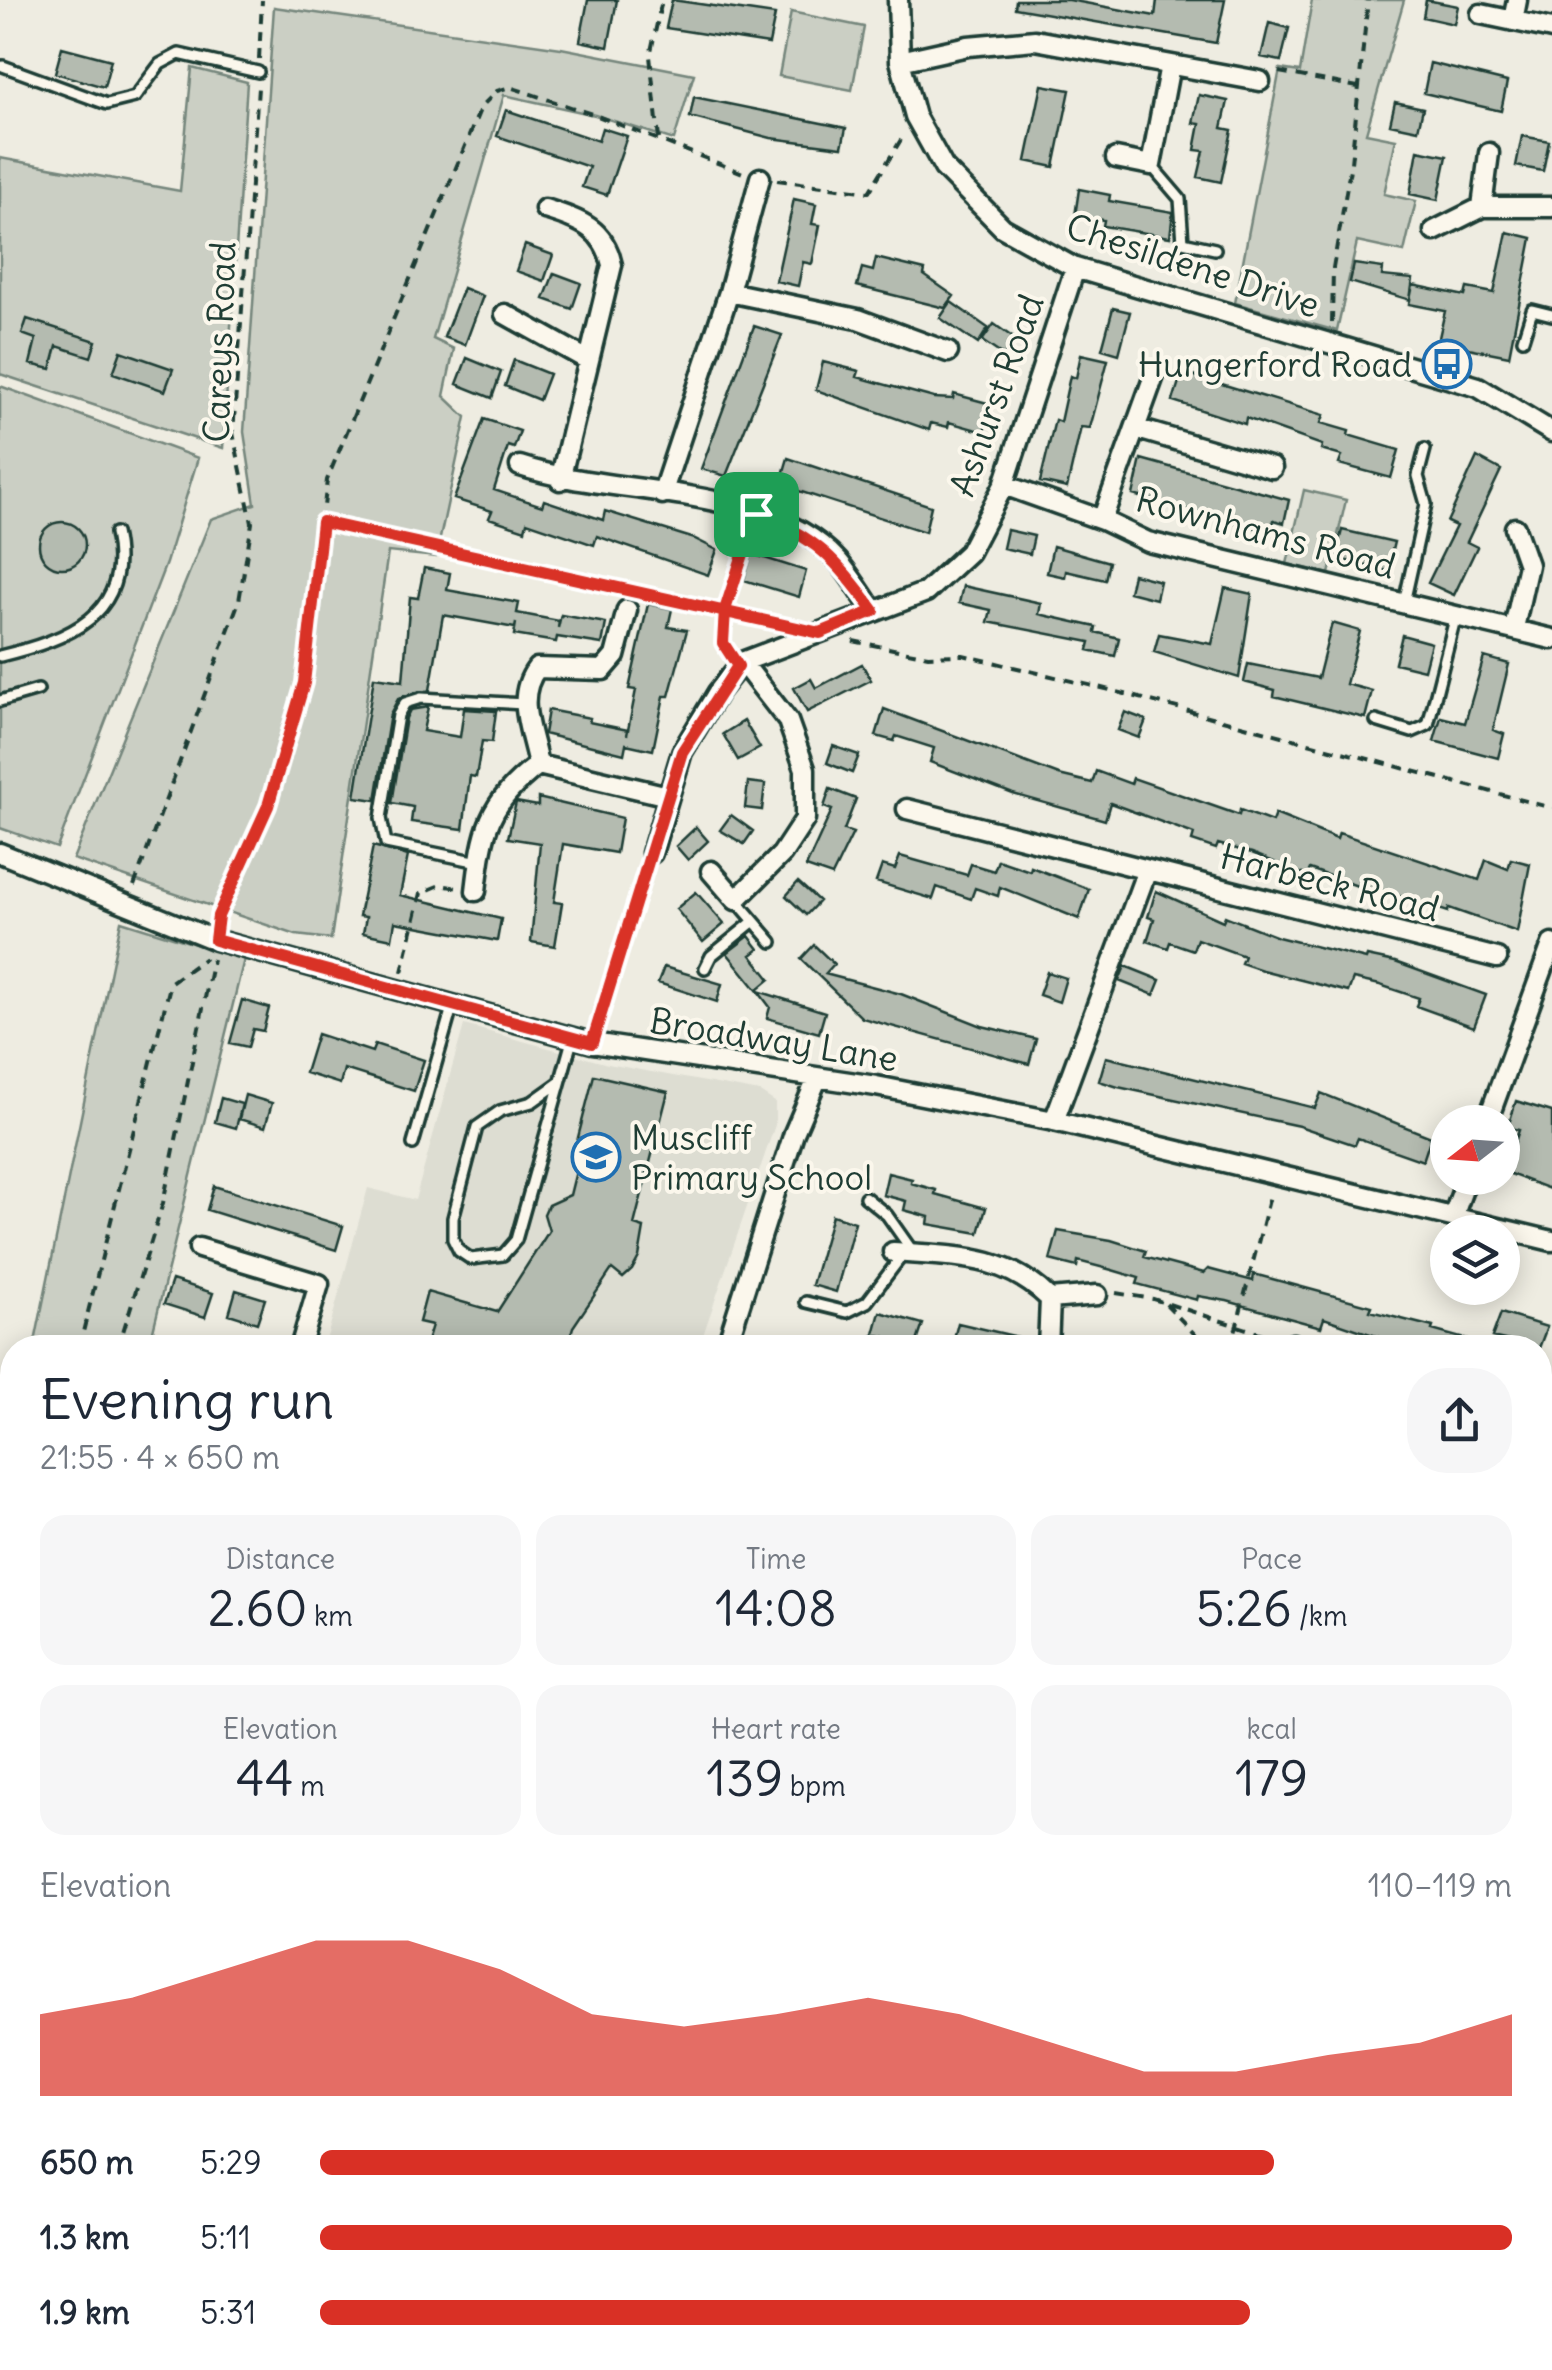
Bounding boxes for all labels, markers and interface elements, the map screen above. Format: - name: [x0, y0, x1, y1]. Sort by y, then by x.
- street label: Chesildene Drive: [1061, 203, 1325, 327]
- street label: Careys Road: [194, 241, 244, 443]
- street label: Ashurst Road: [939, 288, 1053, 502]
- bus stop icon: Hungerford Road: [1421, 338, 1473, 390]
- place label: Hungerford Road: [1138, 342, 1412, 386]
- pin: [714, 472, 799, 557]
- street label: Rownhams Road: [1132, 476, 1400, 588]
- icon: arrive: [729, 487, 784, 542]
- street label: Harbeck Road: [1216, 834, 1444, 930]
- street label: Broadway Lane: [647, 998, 901, 1080]
- north arrow: [1430, 1105, 1520, 1195]
- map controls: [1430, 1105, 1520, 1305]
- place label: Muscliff Primary School: [631, 1115, 872, 1199]
- school or university icon: Muscliff Primary School: [570, 1131, 622, 1183]
- button: layers: [1430, 1215, 1520, 1305]
- text: Evening run: [40, 1365, 334, 1434]
- button: share: [1407, 1368, 1512, 1473]
- text: 21:55 · 4 × 650 m: [40, 1437, 280, 1478]
- text: Distance: [226, 1541, 335, 1577]
- text: Time: [746, 1541, 806, 1577]
- text: Pace: [1241, 1541, 1302, 1577]
- text: 2.60: [208, 1577, 307, 1640]
- text: 14:08: [715, 1577, 837, 1640]
- text: 5:26: [1196, 1577, 1292, 1640]
- text: km: [307, 1598, 353, 1634]
- text: /km: [1292, 1598, 1348, 1634]
- text: Elevation: [223, 1711, 338, 1747]
- text: Heart rate: [711, 1711, 841, 1747]
- text: kcal: [1246, 1711, 1297, 1747]
- text: 44: [236, 1747, 294, 1810]
- text: 139: [706, 1747, 783, 1810]
- text: 179: [1235, 1747, 1308, 1810]
- text: m: [294, 1768, 325, 1804]
- text: bpm: [783, 1768, 846, 1804]
- text: Elevation: [40, 1865, 171, 1906]
- text: 110–119 m: [1368, 1865, 1512, 1906]
- text: 650 m: [40, 2142, 134, 2183]
- text: 5:29: [200, 2142, 262, 2183]
- text: 1.3 km: [40, 2217, 130, 2258]
- text: 5:11: [200, 2217, 251, 2258]
- text: 1.9 km: [40, 2292, 130, 2333]
- text: 5:31: [200, 2292, 256, 2333]

